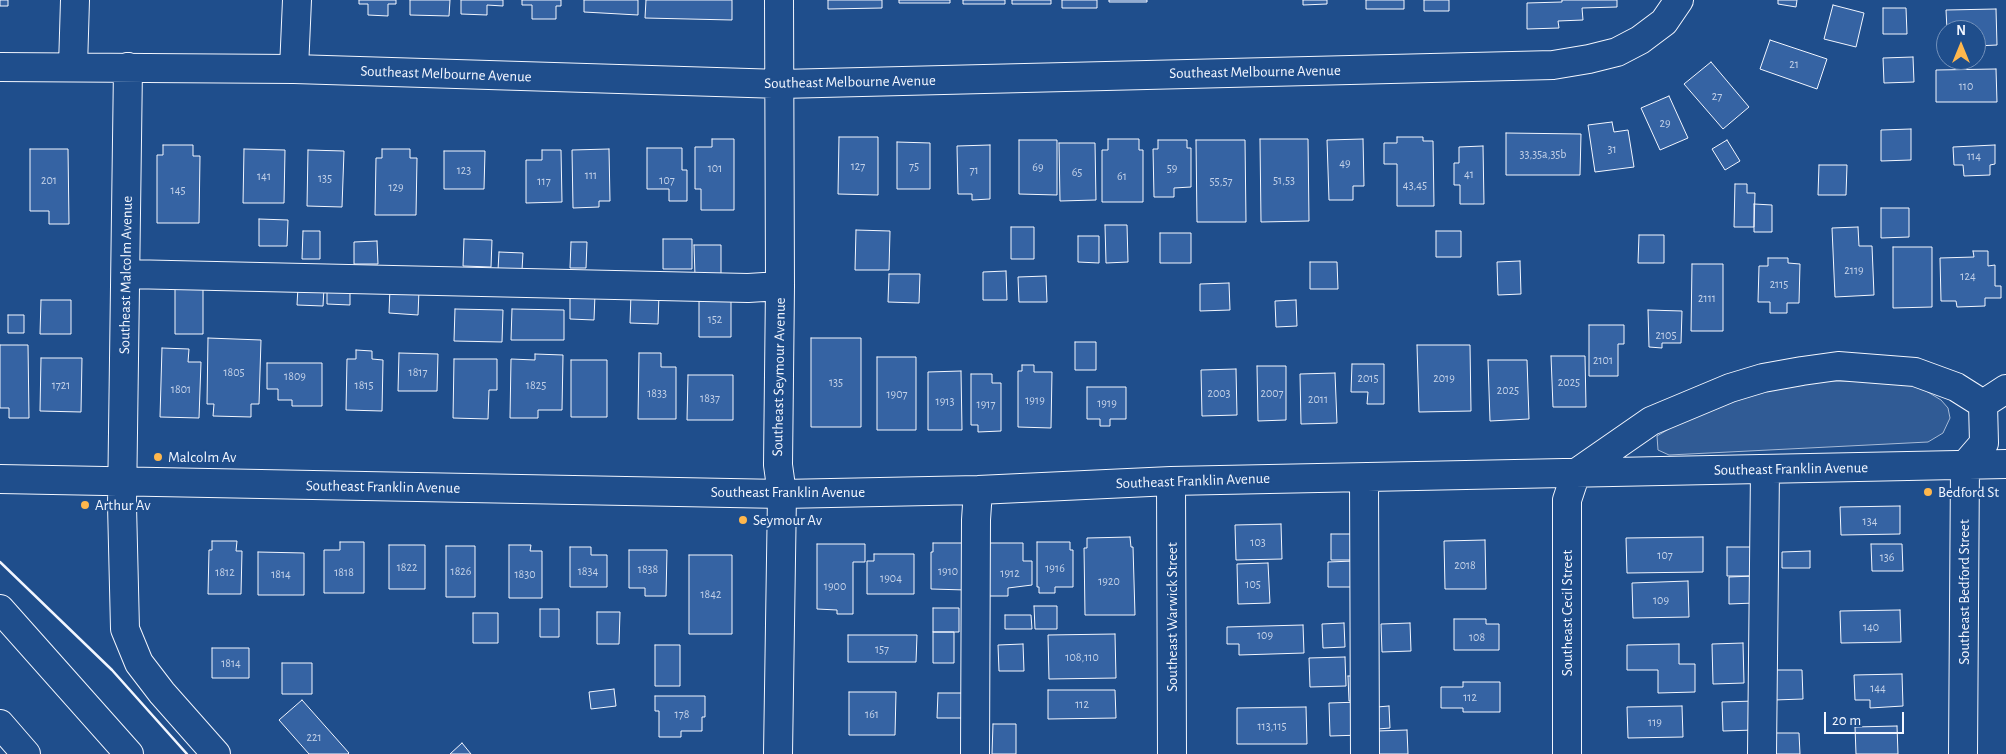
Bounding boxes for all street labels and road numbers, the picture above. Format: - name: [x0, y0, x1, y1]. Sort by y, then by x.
- street label: Southeast Melbourne Avenue: [360, 62, 532, 86]
- street label: Southeast Melbourne Avenue: [1169, 62, 1341, 82]
- street label: Southeast Melbourne Avenue: [764, 72, 936, 92]
- street label: Southeast Malcolm Avenue: [116, 196, 136, 354]
- street label: Southeast Seymour Avenue: [769, 297, 789, 457]
- street label: Southeast Franklin Avenue: [1714, 459, 1868, 479]
- street label: Southeast Franklin Avenue: [1116, 469, 1270, 493]
- street label: Southeast Franklin Avenue: [306, 477, 460, 497]
- street label: Southeast Franklin Avenue: [711, 483, 865, 501]
- street label: Southeast Bedford Street: [1955, 519, 1973, 665]
- street label: Southeast Warwick Street: [1163, 542, 1181, 692]
- street label: Southeast Cecil Street: [1558, 550, 1576, 676]

